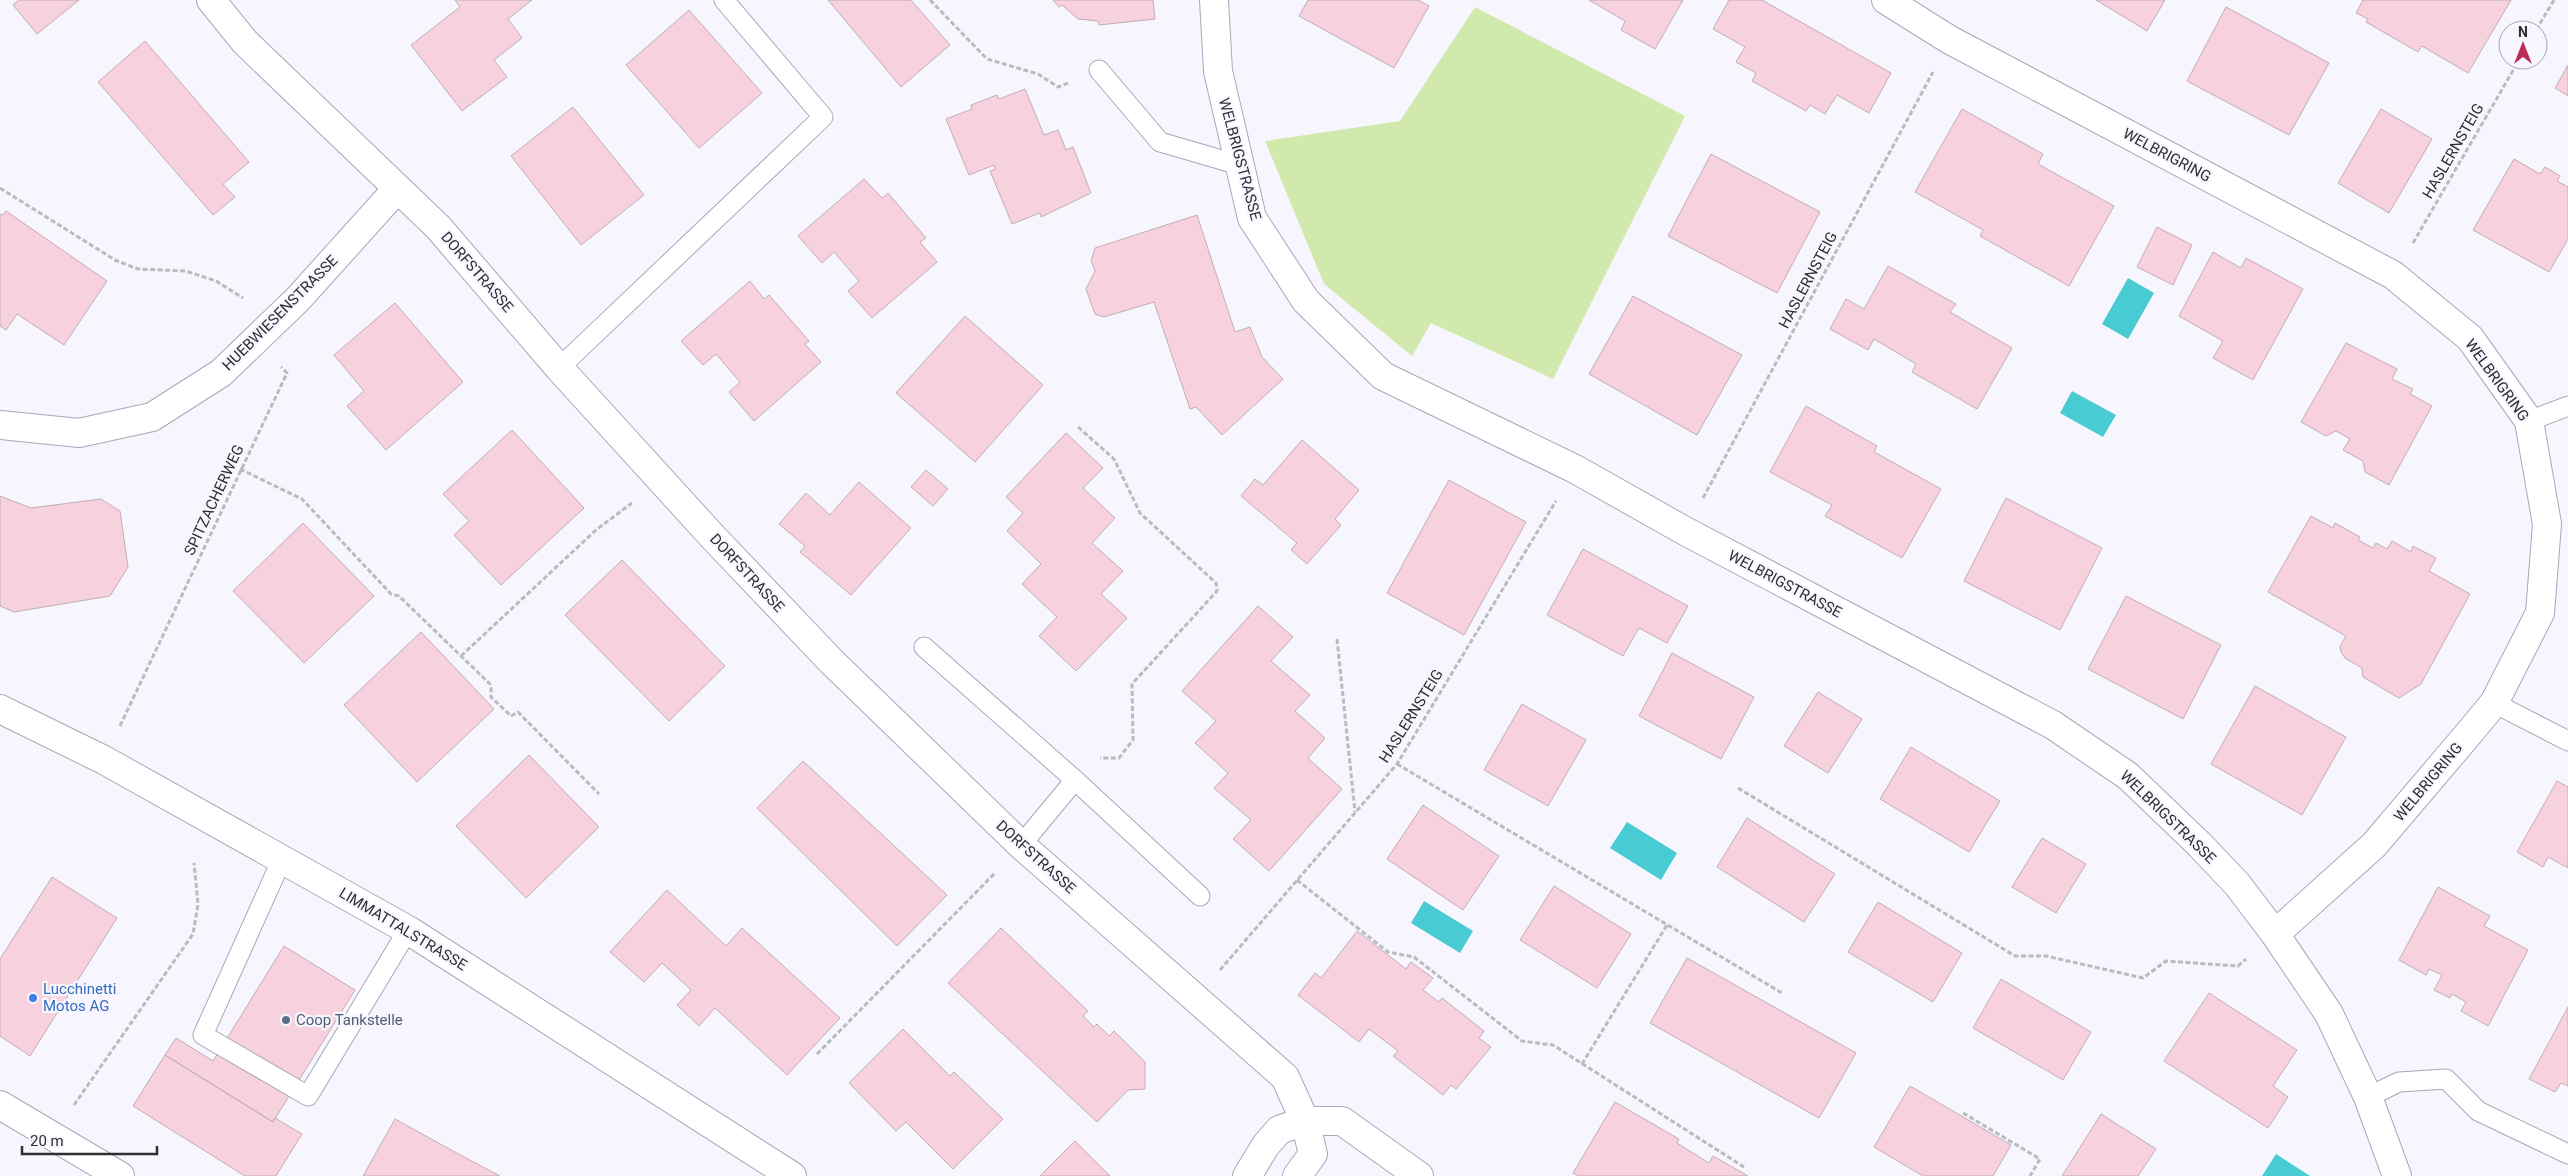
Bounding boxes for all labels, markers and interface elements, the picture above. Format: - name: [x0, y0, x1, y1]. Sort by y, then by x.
- north arrow: [2498, 20, 2548, 70]
- text: N: [2518, 24, 2528, 40]
- street label: WELBRIGSTRASSE: [1215, 96, 1265, 223]
- street label: HASLERNSTEIG: [2419, 100, 2487, 202]
- street label: WELBRIGRING: [2120, 124, 2214, 186]
- street label: DORFSTRASSE: [437, 228, 517, 316]
- street label: HASLERNSTEIG: [1775, 229, 1841, 331]
- street label: HUEBWIESENSTRASSE: [219, 251, 342, 374]
- street label: WELBRIGRING: [2461, 335, 2533, 425]
- street label: SPITZACHERWEG: [180, 442, 248, 558]
- street label: DORFSTRASSE: [706, 530, 788, 616]
- street label: WELBRIGSTRASSE: [1725, 546, 1845, 622]
- street label: HASLERNSTEIG: [1375, 666, 1447, 766]
- street label: WELBRIGRING: [2390, 739, 2466, 825]
- street label: WELBRIGSTRASSE: [2116, 767, 2220, 868]
- street label: DORFSTRASSE: [992, 817, 1080, 898]
- street label: LIMMATTALSTRASSE: [336, 884, 471, 975]
- place label: Lucchinetti Motos AG: [43, 980, 116, 1015]
- marker: Lucchinetti Motos AG: [27, 992, 39, 1004]
- place label: Coop Tankstelle: [296, 1011, 403, 1029]
- marker: Coop Tankstelle: [280, 1014, 292, 1026]
- scale bar: [22, 1124, 158, 1156]
- text: 20 m: [30, 1132, 64, 1150]

